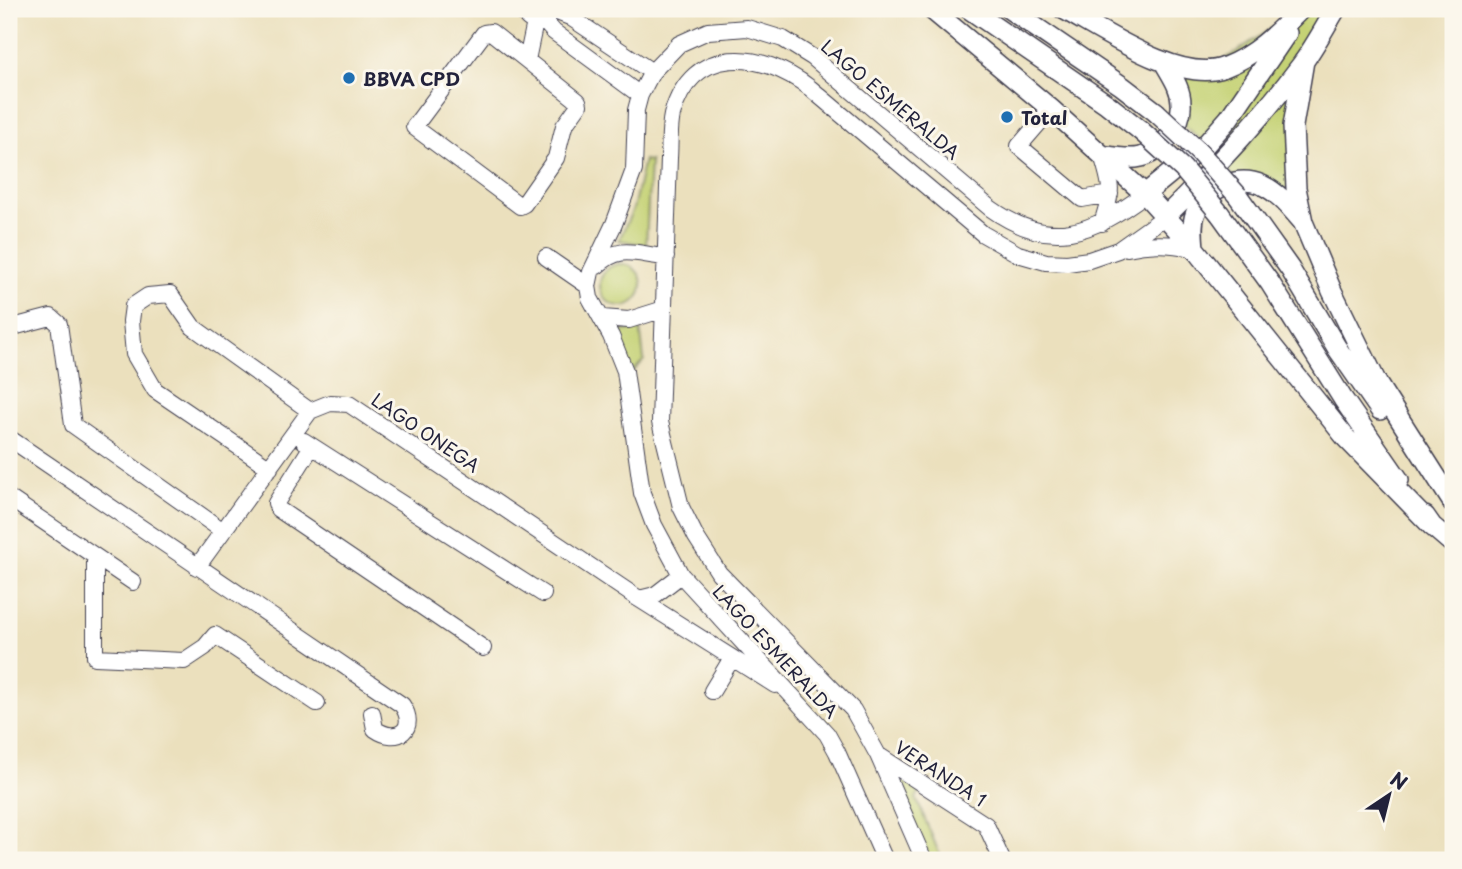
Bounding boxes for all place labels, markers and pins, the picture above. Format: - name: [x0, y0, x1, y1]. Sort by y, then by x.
- place label: BBVA CPD: [363, 65, 460, 92]
- marker: BBVA CPD: [341, 70, 357, 86]
- place label: Total: [1021, 104, 1067, 131]
- marker: Total: [999, 109, 1015, 125]

